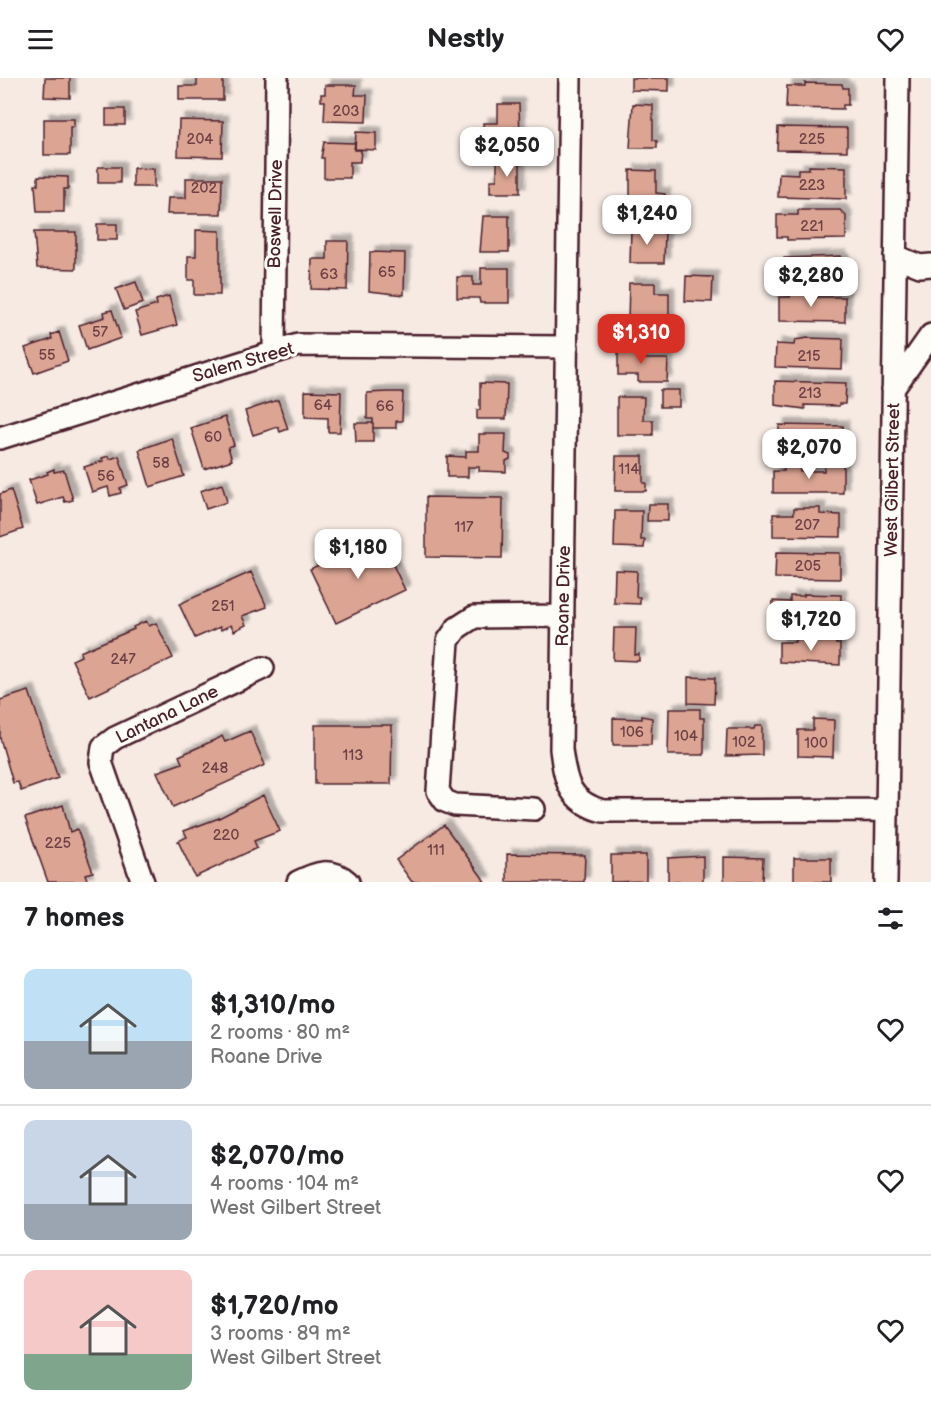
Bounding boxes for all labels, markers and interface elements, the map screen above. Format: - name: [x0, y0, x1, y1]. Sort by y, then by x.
- icon: menu: [24, 23, 57, 56]
- text: Nestly: [427, 23, 504, 55]
- icon: heart: [874, 23, 907, 56]
- house number: 203: [333, 102, 359, 121]
- pin: $2,050: [458, 127, 556, 178]
- house number: 204: [187, 130, 213, 149]
- house number: 225: [799, 130, 825, 149]
- text: $2,050: [474, 134, 540, 158]
- street label: Boswell Drive: [264, 159, 287, 269]
- house number: 223: [799, 176, 825, 195]
- house number: 202: [191, 179, 217, 198]
- pin: $1,240: [598, 195, 696, 246]
- text: $1,240: [616, 202, 678, 226]
- house number: 221: [800, 217, 824, 236]
- pin: $2,280: [762, 257, 860, 308]
- house number: 65: [378, 263, 396, 282]
- text: $2,280: [778, 264, 844, 288]
- house number: 63: [320, 265, 338, 284]
- pin: $1,310: [592, 314, 690, 365]
- text: $1,310: [612, 321, 670, 345]
- house number: 57: [92, 323, 109, 342]
- street label: Salem Street: [190, 338, 297, 387]
- house number: 55: [38, 346, 56, 365]
- house number: 215: [797, 347, 821, 366]
- house number: 213: [798, 384, 822, 403]
- house number: 64: [314, 396, 332, 415]
- house number: 66: [376, 397, 394, 416]
- street label: West Gilbert Street: [881, 402, 904, 557]
- house number: 60: [204, 428, 222, 447]
- pin: $2,070: [760, 429, 858, 480]
- text: $2,070: [776, 436, 842, 460]
- house number: 58: [152, 454, 170, 473]
- house number: 114: [619, 460, 639, 479]
- house number: 56: [97, 467, 115, 486]
- house number: 207: [794, 516, 820, 535]
- house number: 117: [455, 518, 474, 537]
- pin: $1,180: [309, 529, 407, 580]
- text: $1,180: [329, 536, 387, 560]
- street label: Roane Drive: [552, 545, 575, 647]
- house number: 205: [795, 557, 821, 576]
- house number: 251: [211, 597, 235, 616]
- pin: $1,720: [762, 601, 860, 652]
- text: $1,720: [780, 608, 842, 632]
- house number: 247: [110, 650, 136, 669]
- street label: Lantana Lane: [113, 680, 222, 748]
- house number: 106: [620, 723, 644, 742]
- house number: 104: [674, 727, 698, 746]
- house number: 102: [732, 733, 756, 752]
- house number: 100: [804, 734, 828, 753]
- house number: 113: [343, 746, 363, 765]
- house number: 248: [202, 759, 229, 778]
- house number: 220: [213, 826, 239, 845]
- house number: 225: [45, 834, 71, 853]
- house number: 111: [427, 841, 445, 860]
- icon: filters: [874, 902, 907, 935]
- text: 7 homes: [24, 903, 124, 934]
- text: $1,310/mo: [210, 990, 335, 1021]
- icon: home: [72, 993, 144, 1065]
- icon: heart: [874, 1013, 907, 1046]
- text: 2 rooms · 80 m²: [210, 1021, 350, 1045]
- text: Roane Drive: [210, 1045, 322, 1069]
- text: $2,070/mo: [210, 1141, 344, 1172]
- icon: home: [72, 1144, 144, 1216]
- icon: heart: [874, 1164, 907, 1197]
- text: 4 rooms · 104 m²: [210, 1172, 359, 1196]
- text: West Gilbert Street: [210, 1196, 381, 1220]
- text: $1,720/mo: [210, 1291, 339, 1322]
- icon: home: [72, 1294, 144, 1366]
- icon: heart: [874, 1314, 907, 1347]
- text: 3 rooms · 89 m²: [210, 1322, 351, 1346]
- text: West Gilbert Street: [210, 1346, 381, 1370]

